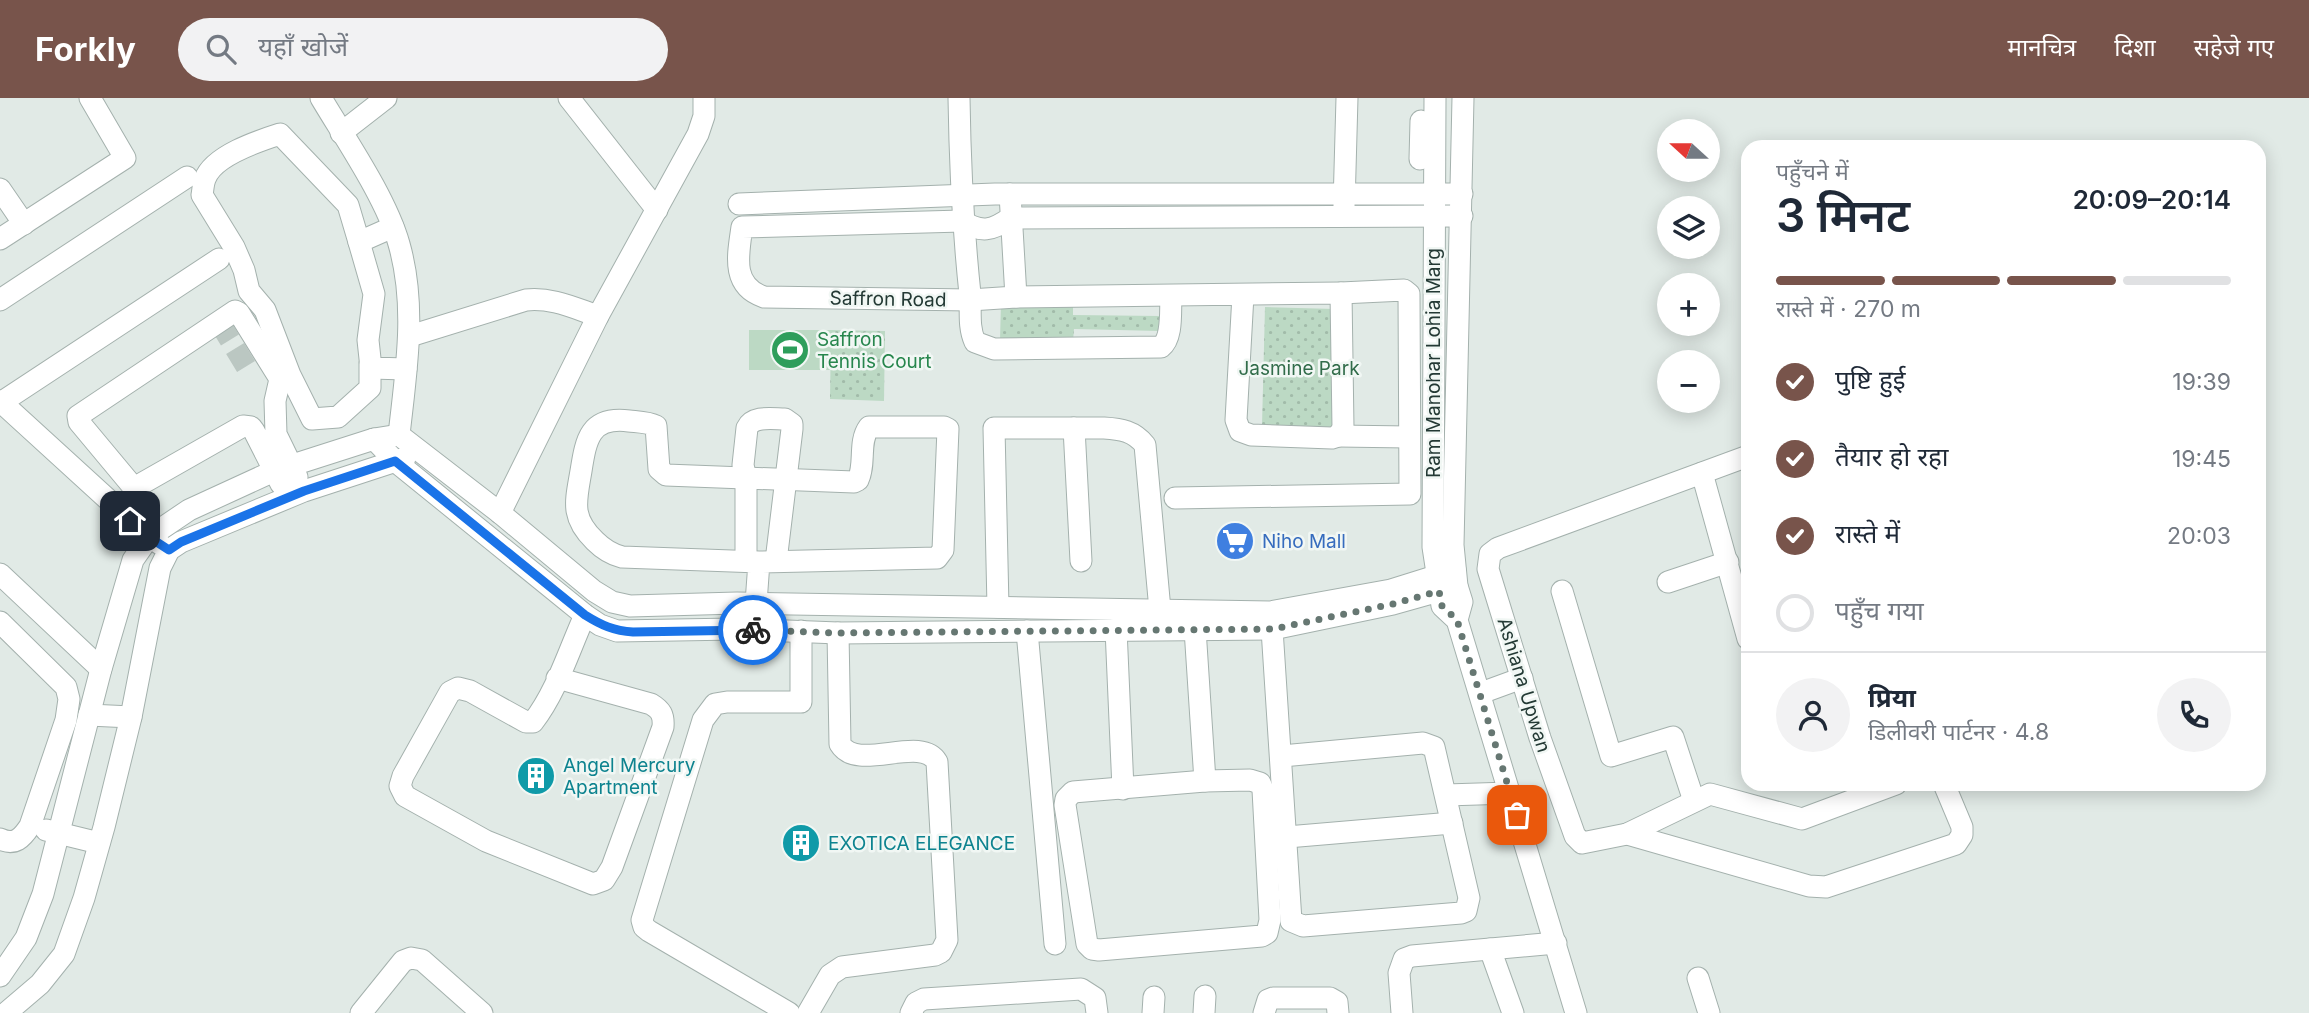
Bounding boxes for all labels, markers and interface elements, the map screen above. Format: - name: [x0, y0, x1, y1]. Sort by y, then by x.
- search box: [178, 18, 668, 81]
- text: Forkly: [35, 29, 136, 69]
- icon: search: [202, 30, 240, 68]
- text: यहाँ खोजें: [258, 31, 348, 62]
- text: मानचित्र: [2008, 33, 2076, 62]
- text: दिशा: [2114, 33, 2156, 62]
- text: सहेजे गए: [2194, 33, 2274, 62]
- north arrow: [1657, 119, 1720, 182]
- map controls: [1657, 119, 1720, 413]
- text: पहुँचने में: [1776, 158, 1849, 186]
- text: 20:09–20:14: [2073, 184, 2231, 215]
- text: 3 मिनट: [1776, 187, 1910, 243]
- button: layers: [1657, 196, 1720, 259]
- street label: Ram Manohar Lohia Marg: [1422, 248, 1445, 478]
- button: +: [1657, 273, 1720, 336]
- street label: Saffron Road: [829, 286, 947, 312]
- text: रास्ते में · 270 m: [1776, 295, 1921, 323]
- place label: Saffron Tennis Court: [817, 328, 931, 373]
- sports icon: Saffron Tennis Court: [769, 329, 811, 371]
- button: −: [1657, 350, 1720, 413]
- park label: Jasmine Park: [1238, 357, 1360, 380]
- icon: check: [1776, 363, 1814, 401]
- text: पुष्टि हुई: [1835, 364, 1906, 395]
- text: 19:39: [2172, 368, 2231, 396]
- icon: check: [1776, 440, 1814, 478]
- text: तैयार हो रहा: [1835, 441, 1949, 472]
- text: 19:45: [2172, 445, 2231, 473]
- pin: [100, 491, 160, 551]
- icon: home: [111, 502, 149, 540]
- icon: check: [1776, 517, 1814, 555]
- text: रास्ते में: [1835, 518, 1900, 549]
- supermarket icon: Niho Mall: [1214, 520, 1256, 562]
- text: 20:03: [2167, 522, 2231, 550]
- place label: Niho Mall: [1262, 530, 1346, 553]
- courier: [718, 595, 788, 665]
- text: पहुँच गया: [1835, 595, 1924, 626]
- icon: bike: [734, 611, 772, 649]
- street label: Ashiana Upwan: [1493, 615, 1555, 755]
- button: person: [1776, 678, 1850, 752]
- button: phone: [2157, 678, 2231, 752]
- text: प्रिया: [1868, 682, 1916, 713]
- text: डिलीवरी पार्टनर · 4.8: [1868, 718, 2049, 746]
- place label: Angel Mercury Apartment: [563, 754, 696, 799]
- building icon: Angel Mercury Apartment: [515, 755, 557, 797]
- pin: [1487, 785, 1547, 845]
- icon: bag: [1498, 796, 1536, 834]
- building icon: EXOTICA ELEGANCE: [780, 822, 822, 864]
- place label: EXOTICA ELEGANCE: [828, 832, 1015, 855]

